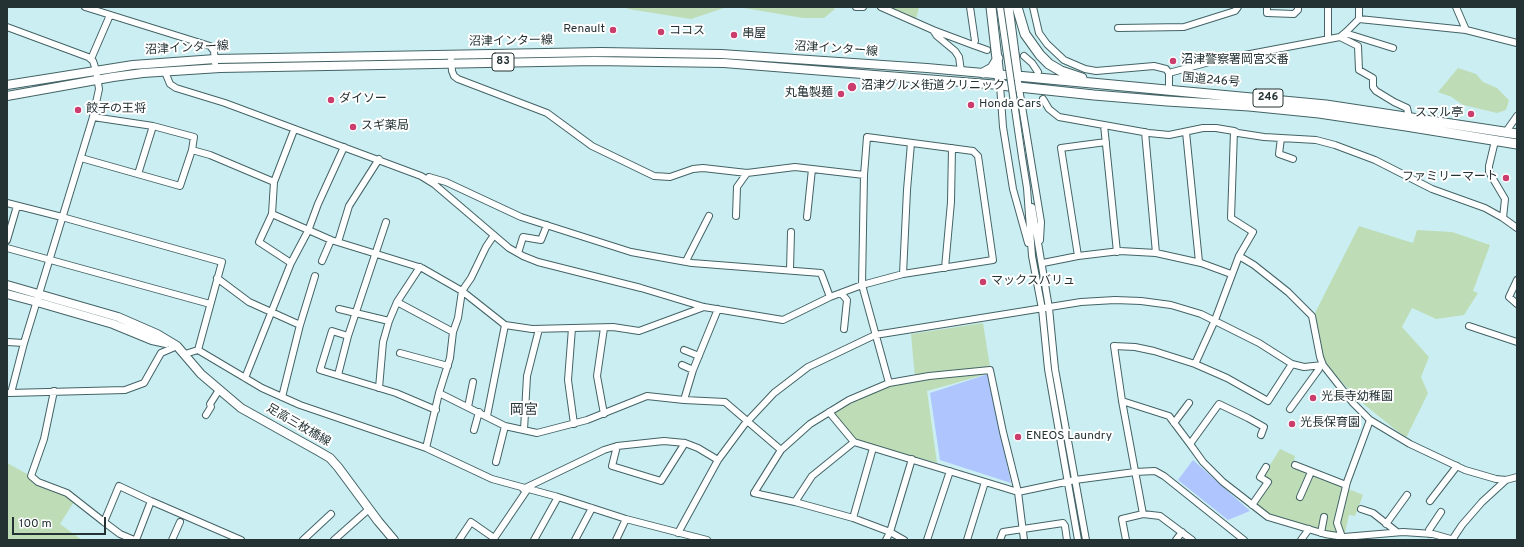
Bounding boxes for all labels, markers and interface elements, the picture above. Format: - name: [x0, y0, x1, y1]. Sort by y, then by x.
- place label: Renault: [563, 23, 605, 37]
- marker: Renault: [608, 25, 618, 35]
- place label: ココス: [669, 25, 705, 39]
- marker: ココス: [656, 27, 666, 37]
- place label: 串屋: [742, 28, 766, 42]
- marker: 串屋: [729, 30, 739, 40]
- street label: 沼津インター線: [469, 34, 553, 50]
- street label: 沼津インター線: [145, 40, 229, 58]
- street label: 沼津インター線: [794, 40, 878, 60]
- road number: 83: [492, 53, 514, 71]
- place label: 沼津警察署岡宮交番: [1181, 54, 1289, 68]
- marker: 沼津警察署岡宮交番: [1168, 56, 1178, 66]
- street label: 国道246号: [1182, 71, 1240, 91]
- place label: 沼津グルメ街道クリニック: [861, 80, 1005, 94]
- marker: 沼津グルメ街道クリニック: [846, 81, 858, 93]
- place label: 丸亀製麺: [785, 87, 833, 101]
- marker: 丸亀製麺: [836, 89, 846, 99]
- road number: 246: [1253, 89, 1283, 107]
- place label: ダイソー: [339, 93, 387, 107]
- marker: ダイソー: [326, 95, 336, 105]
- place label: Honda Cars: [979, 98, 1041, 112]
- marker: Honda Cars: [966, 100, 976, 110]
- place label: 餃子の王将: [86, 103, 146, 117]
- marker: 餃子の王将: [73, 105, 83, 115]
- place label: スマル亭: [1415, 107, 1463, 121]
- marker: スマル亭: [1466, 109, 1476, 119]
- place label: スギ薬局: [361, 120, 409, 134]
- marker: スギ薬局: [348, 122, 358, 132]
- place label: ファミリーマート: [1402, 171, 1498, 185]
- marker: ファミリーマート: [1501, 173, 1511, 183]
- place label: マックスバリュ: [991, 275, 1075, 289]
- marker: マックスバリュ: [978, 277, 988, 287]
- place label: 光長寺幼稚園: [1321, 391, 1393, 405]
- marker: 光長寺幼稚園: [1308, 393, 1318, 403]
- street label: 足高三枚橋線: [263, 402, 333, 450]
- district label: 岡宮: [510, 403, 538, 419]
- place label: 光長保育園: [1300, 417, 1360, 431]
- marker: 光長保育園: [1287, 419, 1297, 429]
- place label: ENEOS Laundry: [1026, 430, 1112, 444]
- marker: ENEOS Laundry: [1013, 432, 1023, 442]
- scale bar: [14, 509, 108, 535]
- text: 100 m: [19, 516, 52, 532]

